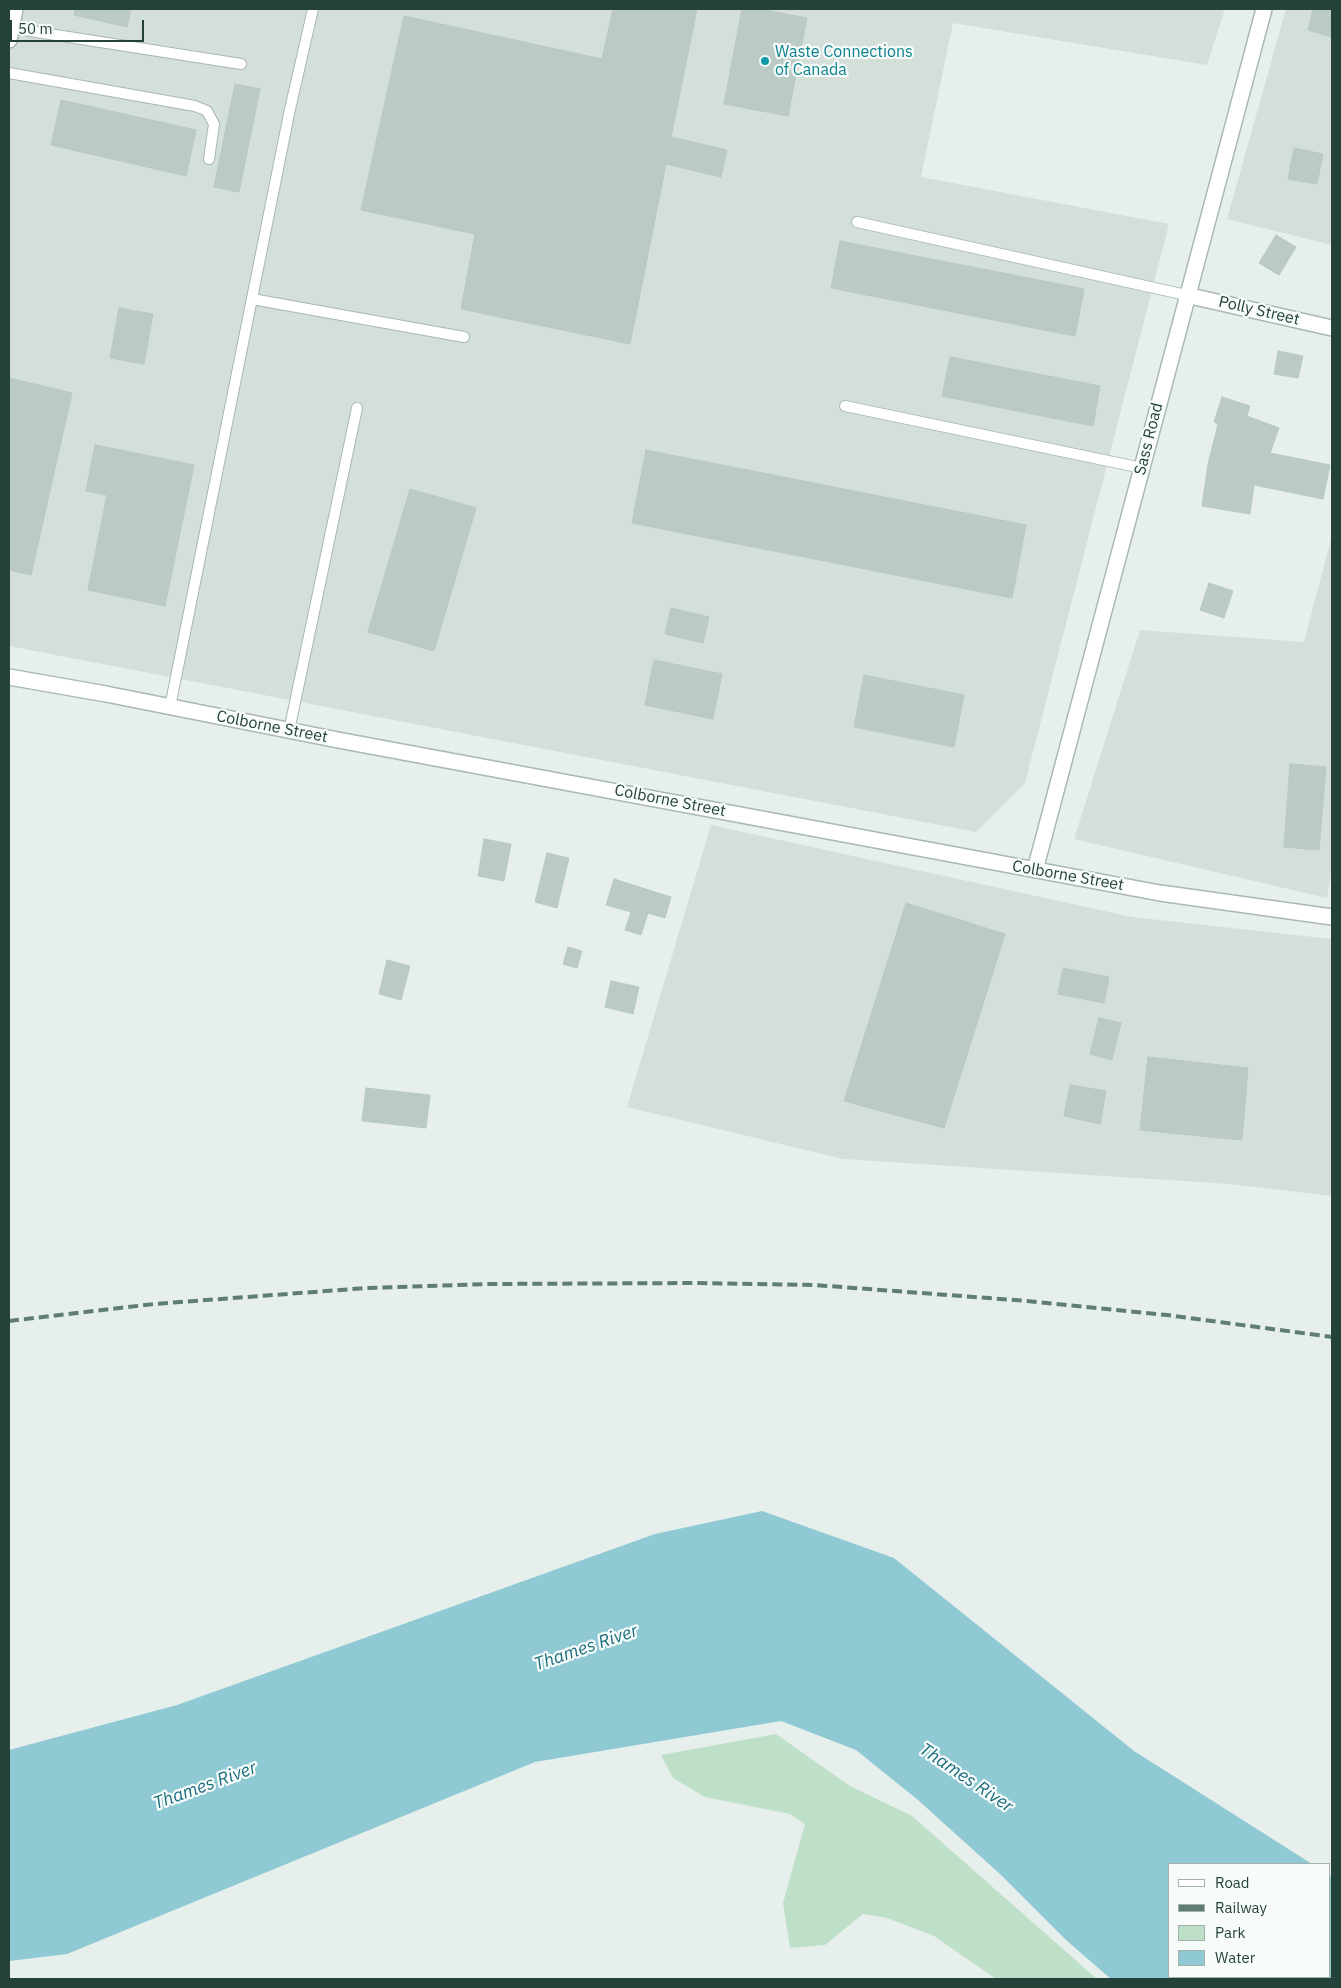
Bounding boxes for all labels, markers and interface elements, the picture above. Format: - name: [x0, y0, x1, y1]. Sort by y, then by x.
- scale bar: [12, 10, 146, 42]
- text: 50 m: [18, 19, 53, 38]
- place label: Waste Connections of Canada: [775, 42, 913, 80]
- marker: Waste Connections of Canada: [759, 55, 771, 67]
- street label: Polly Street: [1217, 292, 1301, 330]
- street label: Sass Road: [1131, 401, 1167, 477]
- street label: Colborne Street: [215, 707, 329, 747]
- street label: Colborne Street: [613, 781, 727, 821]
- street label: Colborne Street: [1011, 857, 1125, 895]
- water label: Thames River: [531, 1620, 641, 1676]
- water label: Thames River: [915, 1739, 1017, 1817]
- water label: Thames River: [150, 1757, 260, 1815]
- legend: [1168, 1863, 1331, 1978]
- text: Road: [1215, 1873, 1250, 1892]
- text: Railway: [1215, 1898, 1267, 1917]
- text: Park: [1215, 1923, 1245, 1942]
- text: Water: [1215, 1948, 1255, 1967]

